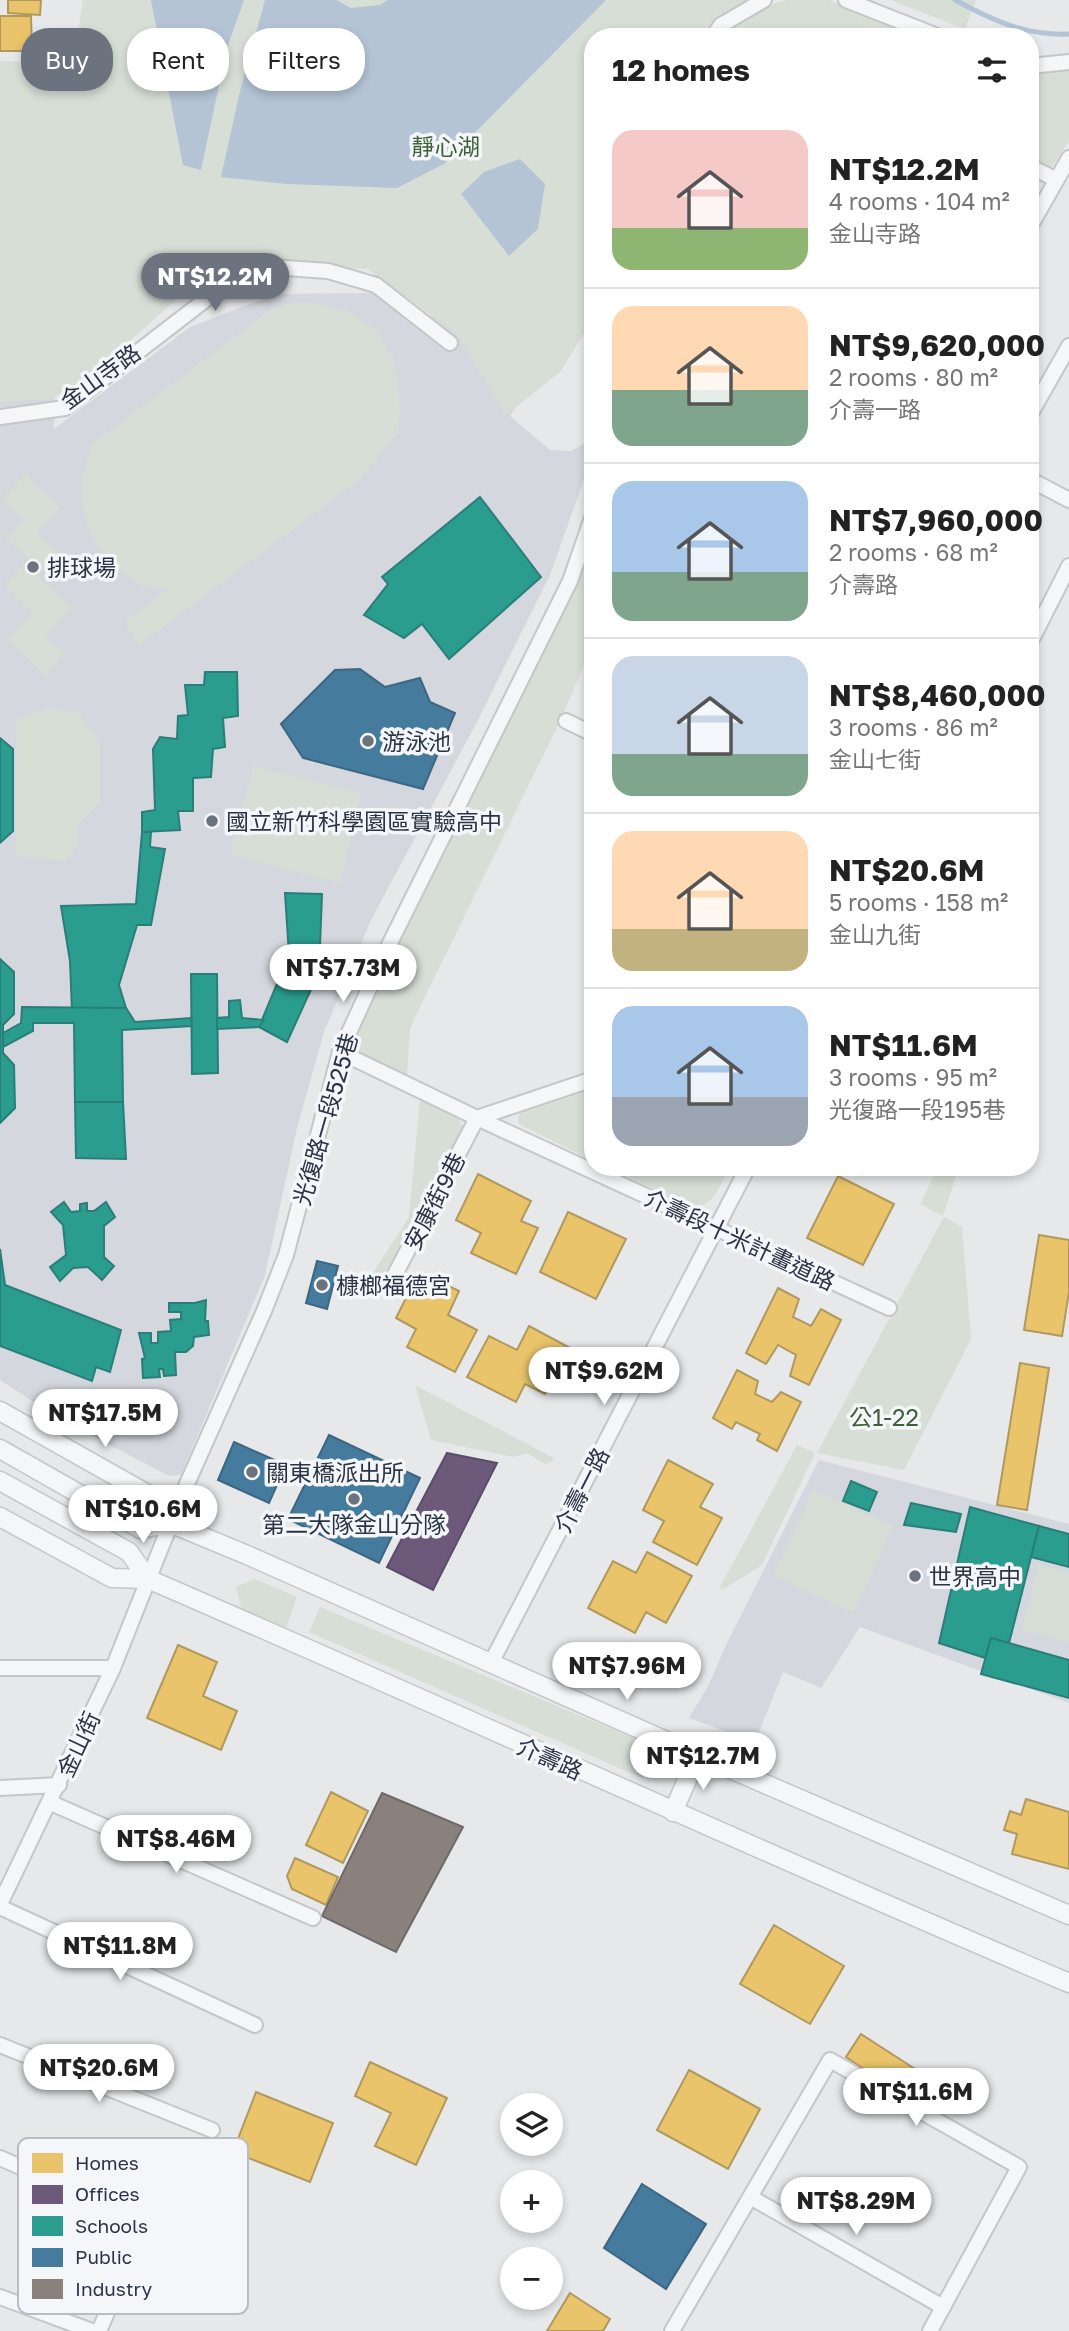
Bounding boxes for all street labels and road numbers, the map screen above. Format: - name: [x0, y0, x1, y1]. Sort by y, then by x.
- street label: 金山寺路: [55, 338, 145, 414]
- street label: 光復路一段525巷: [287, 1030, 363, 1208]
- street label: 安康街9巷: [397, 1147, 471, 1255]
- street label: 介壽段十米計畫道路: [640, 1183, 840, 1295]
- street label: 介壽一路: [548, 1443, 614, 1537]
- street label: 金山街: [51, 1707, 105, 1781]
- street label: 介壽路: [513, 1731, 587, 1785]

